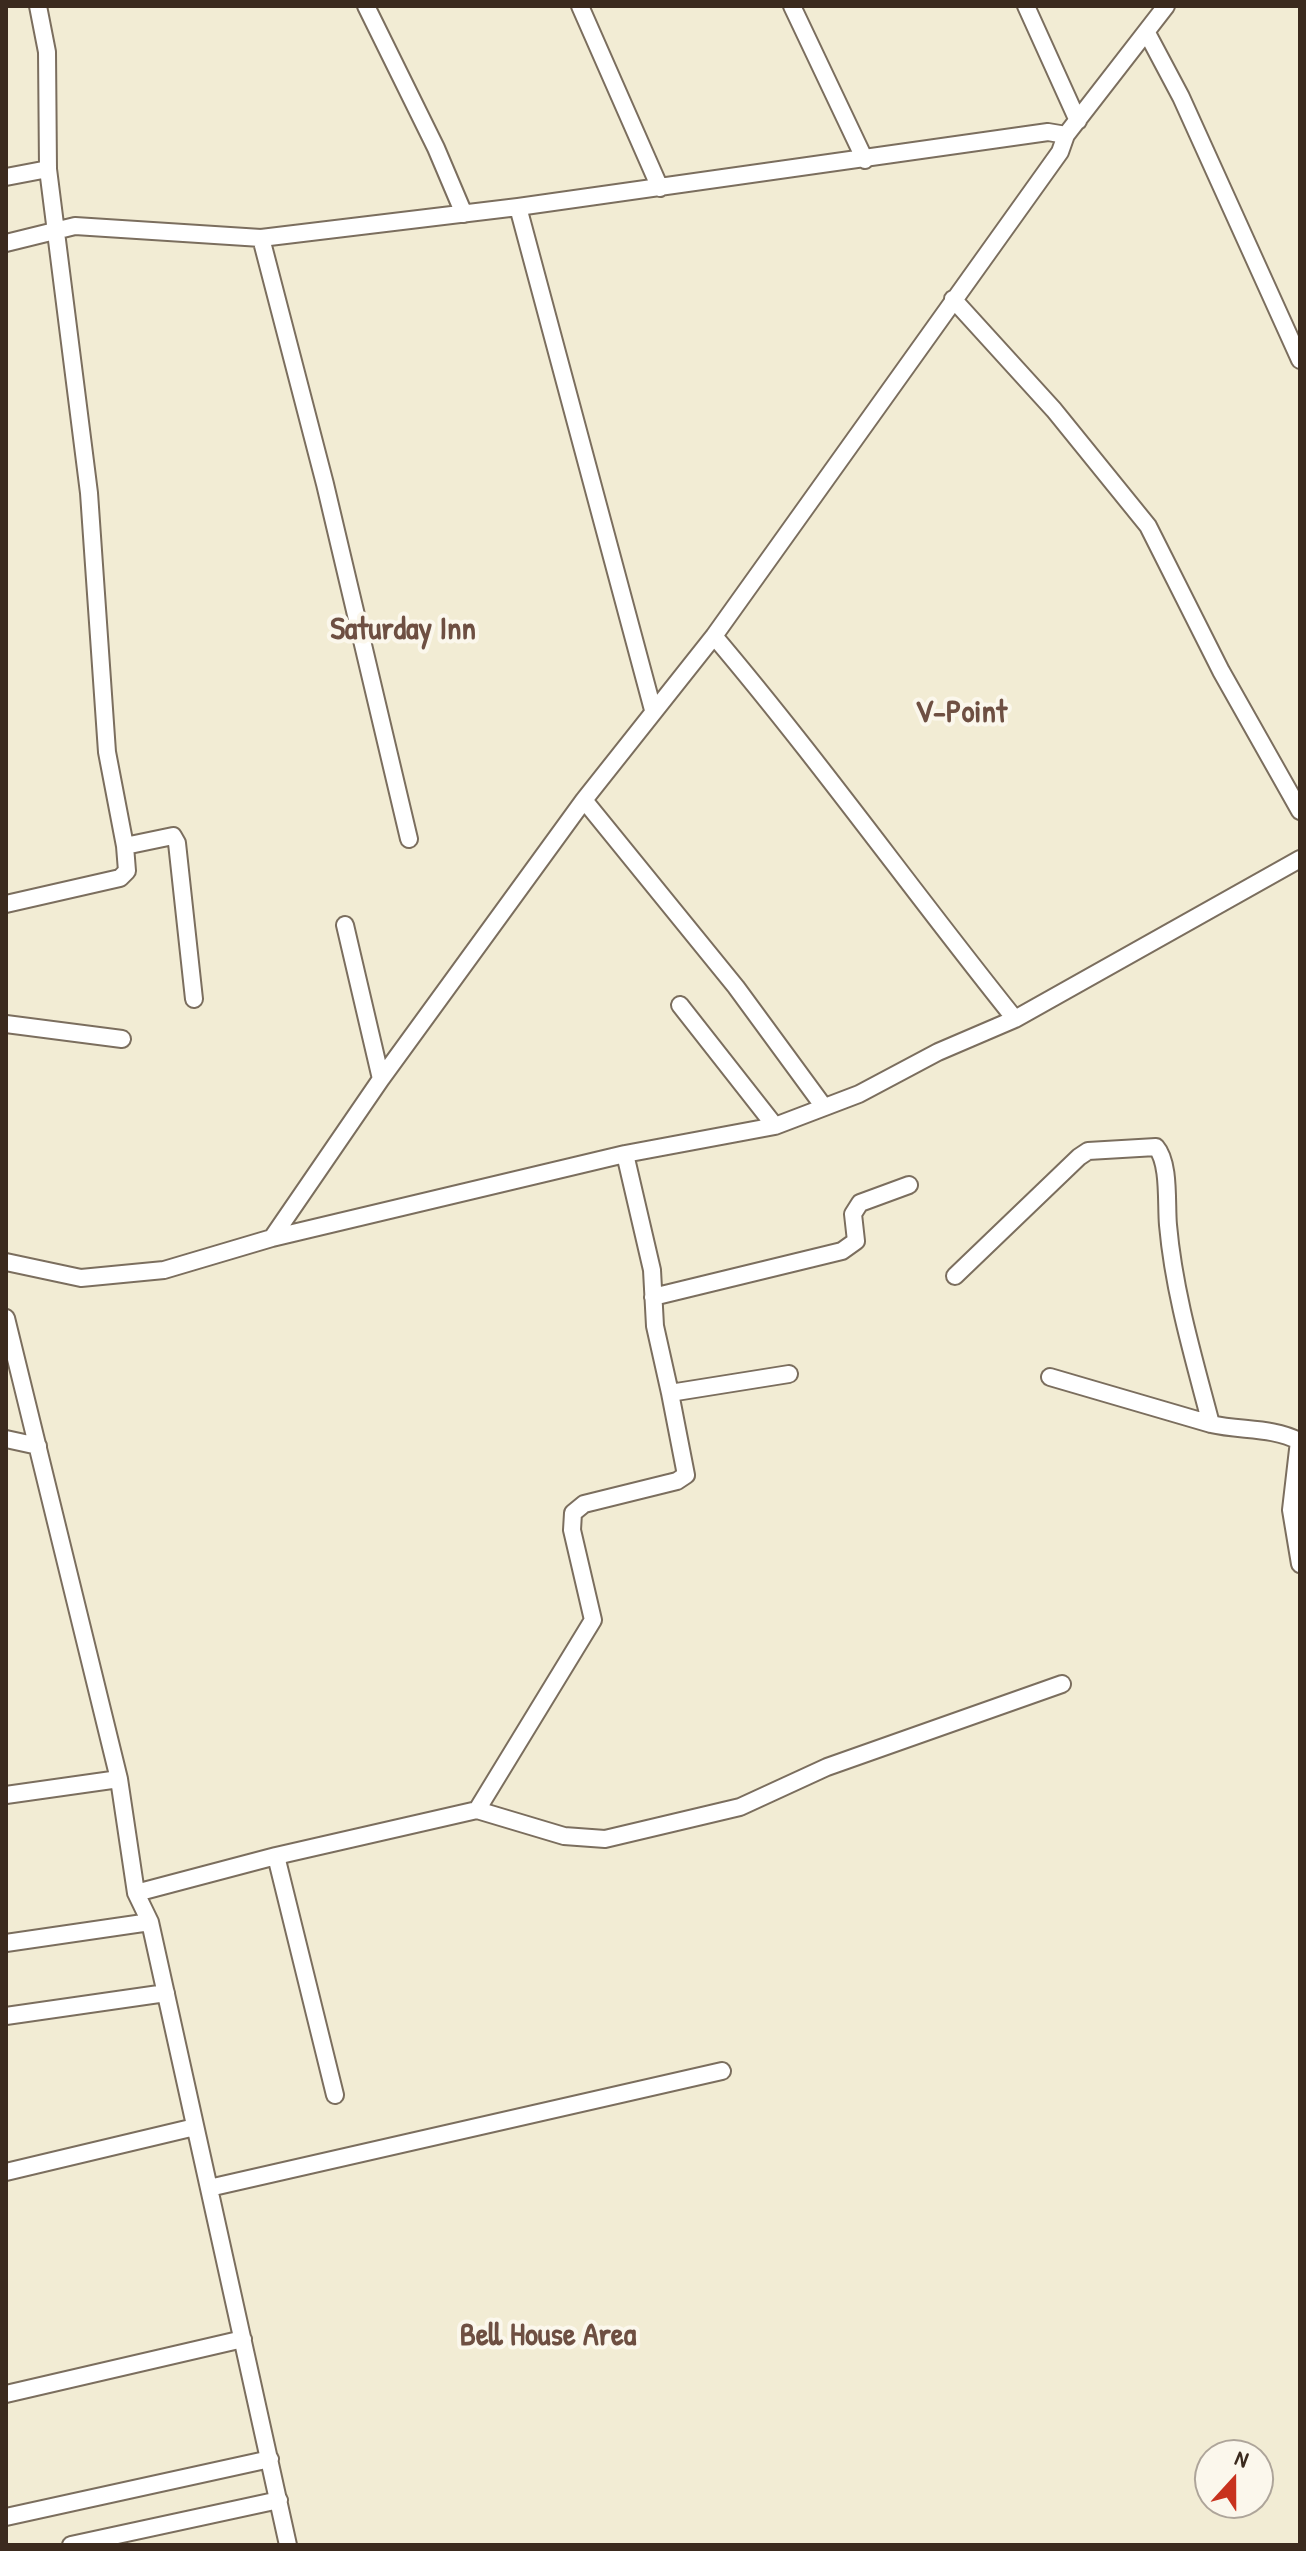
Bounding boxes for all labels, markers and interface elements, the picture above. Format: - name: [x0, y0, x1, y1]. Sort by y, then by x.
- district label: Saturday Inn: [330, 611, 476, 649]
- district label: V-Point: [915, 694, 1007, 732]
- district label: Bell House Area: [460, 2317, 636, 2355]
- north arrow: [1194, 2439, 1274, 2519]
- text: N: [1231, 2442, 1253, 2475]

